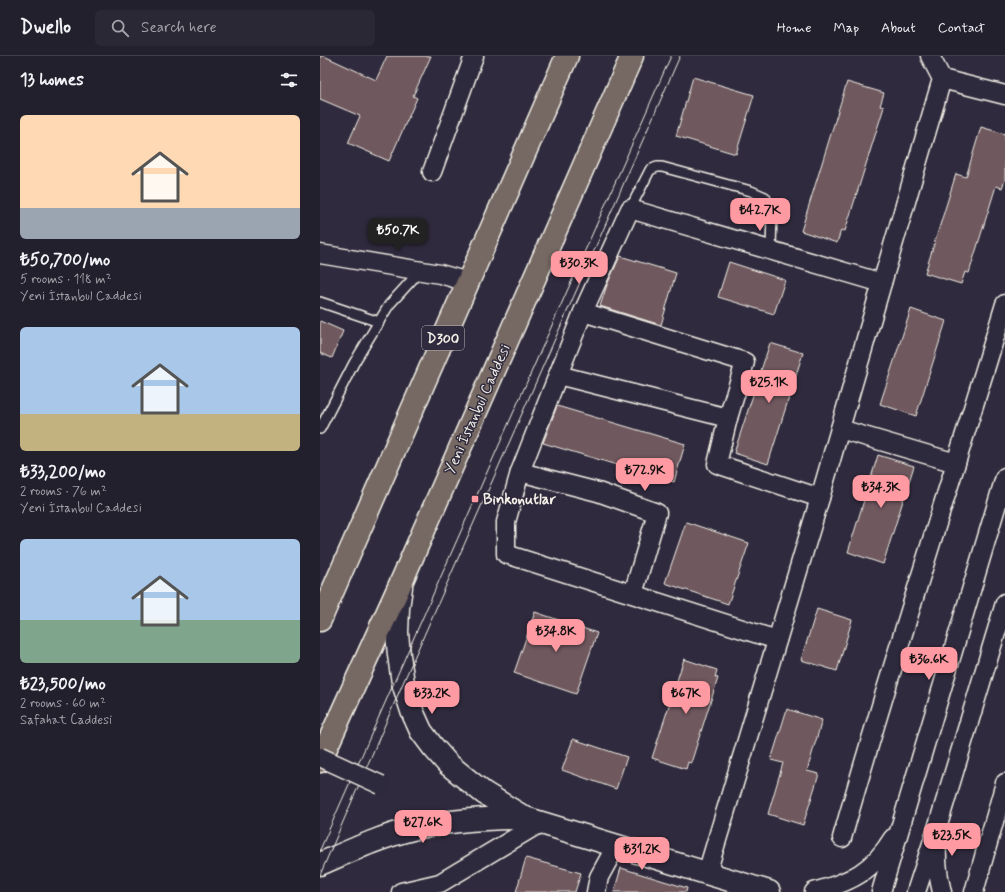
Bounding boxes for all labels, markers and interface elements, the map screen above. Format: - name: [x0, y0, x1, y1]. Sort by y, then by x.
- search box: [95, 10, 375, 46]
- text: Dwello: [20, 15, 71, 40]
- icon: search: [109, 17, 131, 39]
- text: Search here: [141, 18, 217, 38]
- text: Home: [777, 19, 811, 37]
- text: Map: [833, 19, 859, 37]
- text: About: [881, 19, 916, 37]
- text: Contact: [938, 19, 985, 37]
- text: 13 homes: [20, 69, 84, 91]
- icon: filters: [278, 69, 300, 91]
- icon: home: [124, 141, 196, 213]
- pin: ₺42.7K: [727, 198, 793, 232]
- text: ₺42.7K: [739, 202, 781, 219]
- pin: ₺50.7K: [365, 218, 431, 252]
- text: ₺50.7K: [377, 222, 419, 239]
- text: ₺50,700/mo: [20, 249, 110, 271]
- pin: ₺30.3K: [546, 251, 612, 285]
- text: ₺30.3K: [560, 255, 598, 272]
- text: 5 rooms · 118 m²: [20, 271, 111, 288]
- text: Yeni İstanbul Caddesi: [20, 288, 142, 305]
- road number: D300: [422, 326, 464, 350]
- street label: Yeni İstanbul Caddesi: [440, 341, 516, 478]
- icon: home: [124, 353, 196, 425]
- pin: ₺25.1K: [736, 370, 802, 404]
- text: ₺25.1K: [750, 374, 788, 391]
- pin: ₺72.9K: [612, 458, 678, 492]
- text: ₺33,200/mo: [20, 461, 106, 483]
- text: ₺72.9K: [625, 462, 665, 479]
- pin: ₺34.3K: [848, 475, 914, 509]
- text: ₺34.3K: [862, 479, 900, 496]
- text: 2 rooms · 76 m²: [20, 483, 107, 500]
- place label: Binkonutlar: [483, 490, 557, 510]
- marker: Binkonutlar: [470, 494, 480, 504]
- text: Yeni İstanbul Caddesi: [20, 500, 142, 517]
- icon: home: [124, 565, 196, 637]
- pin: ₺34.8K: [523, 619, 589, 653]
- text: ₺34.8K: [536, 623, 576, 640]
- pin: ₺36.6K: [896, 647, 962, 681]
- text: ₺36.6K: [909, 651, 949, 668]
- text: ₺23,500/mo: [20, 673, 106, 695]
- pin: ₺33.2K: [399, 681, 465, 715]
- pin: ₺67K: [662, 681, 710, 715]
- text: ₺33.2K: [413, 685, 451, 702]
- text: ₺67K: [671, 685, 701, 702]
- text: 2 rooms · 60 m²: [20, 695, 106, 712]
- text: Safahat Caddesi: [20, 712, 112, 729]
- pin: ₺27.6K: [390, 810, 456, 844]
- text: ₺27.6K: [404, 814, 442, 831]
- pin: ₺23.5K: [919, 823, 985, 857]
- text: ₺23.5K: [933, 827, 971, 844]
- pin: ₺31.2K: [609, 837, 675, 871]
- text: ₺31.2K: [623, 841, 661, 858]

